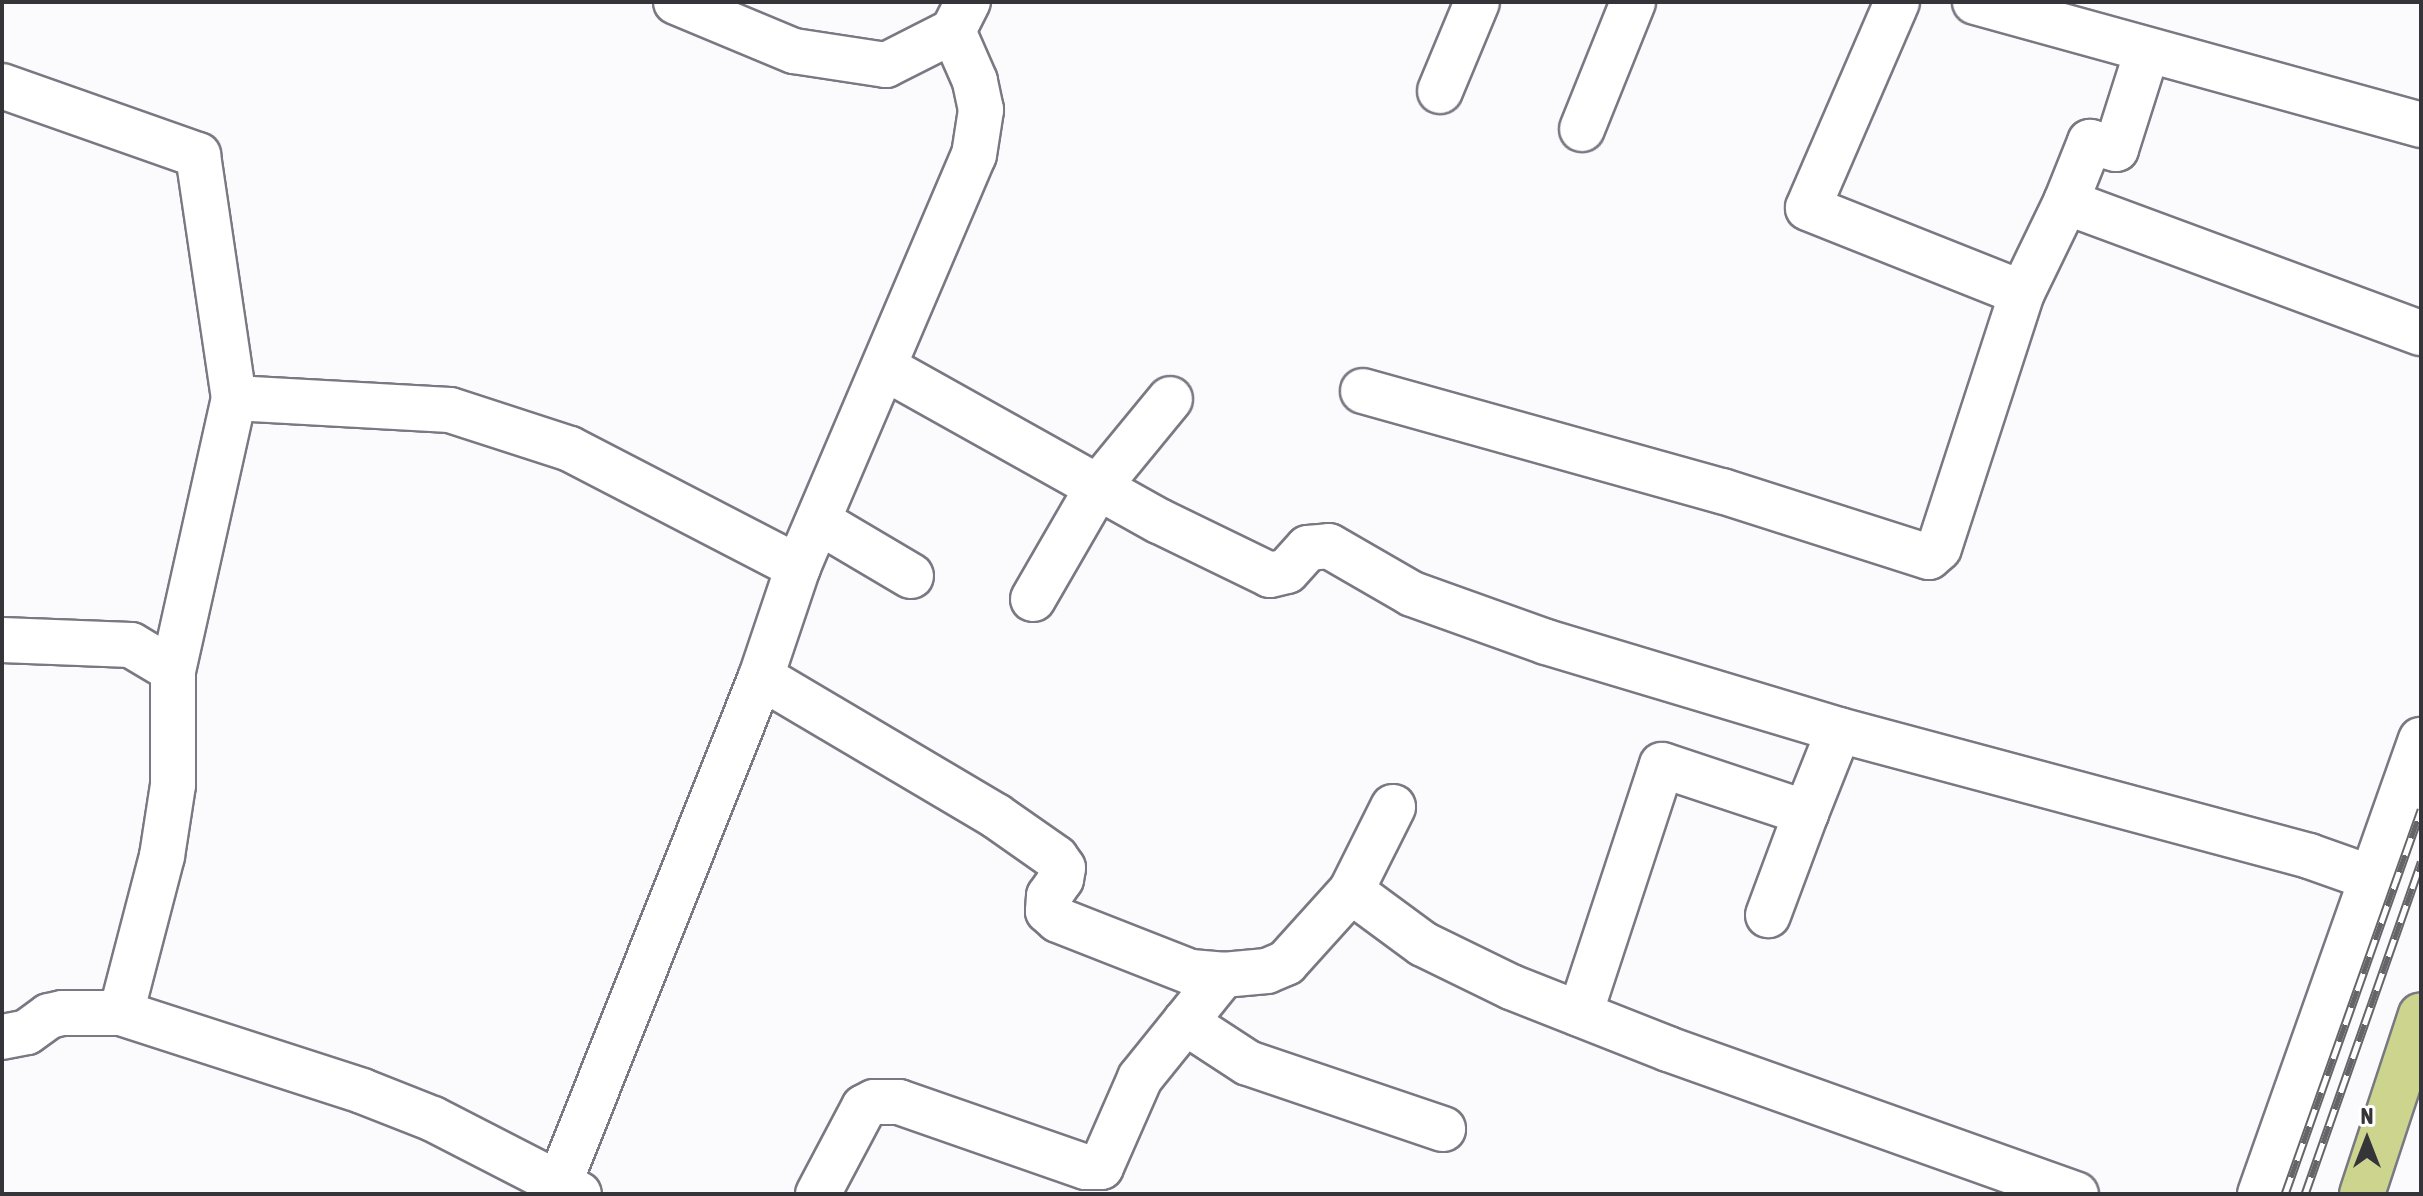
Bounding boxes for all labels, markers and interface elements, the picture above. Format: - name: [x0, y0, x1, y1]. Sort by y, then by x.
- north arrow: [2327, 1100, 2407, 1180]
- text: N: [2361, 1103, 2373, 1129]

